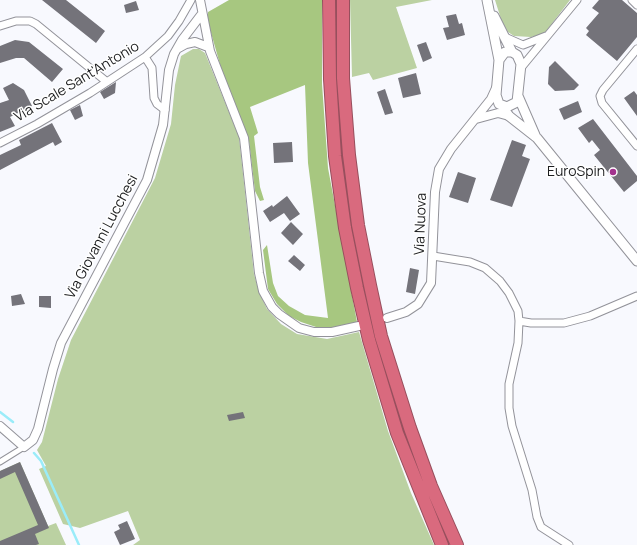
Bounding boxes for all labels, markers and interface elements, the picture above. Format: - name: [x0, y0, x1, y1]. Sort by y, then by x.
- street label: Via Scale Sant'Antonio: [12, 38, 142, 126]
- place label: EuroSpin: [547, 164, 605, 180]
- marker: EuroSpin: [608, 167, 618, 177]
- street label: Via Giovanni Lucchesi: [62, 172, 142, 302]
- street label: Via Nuova: [412, 193, 430, 255]

